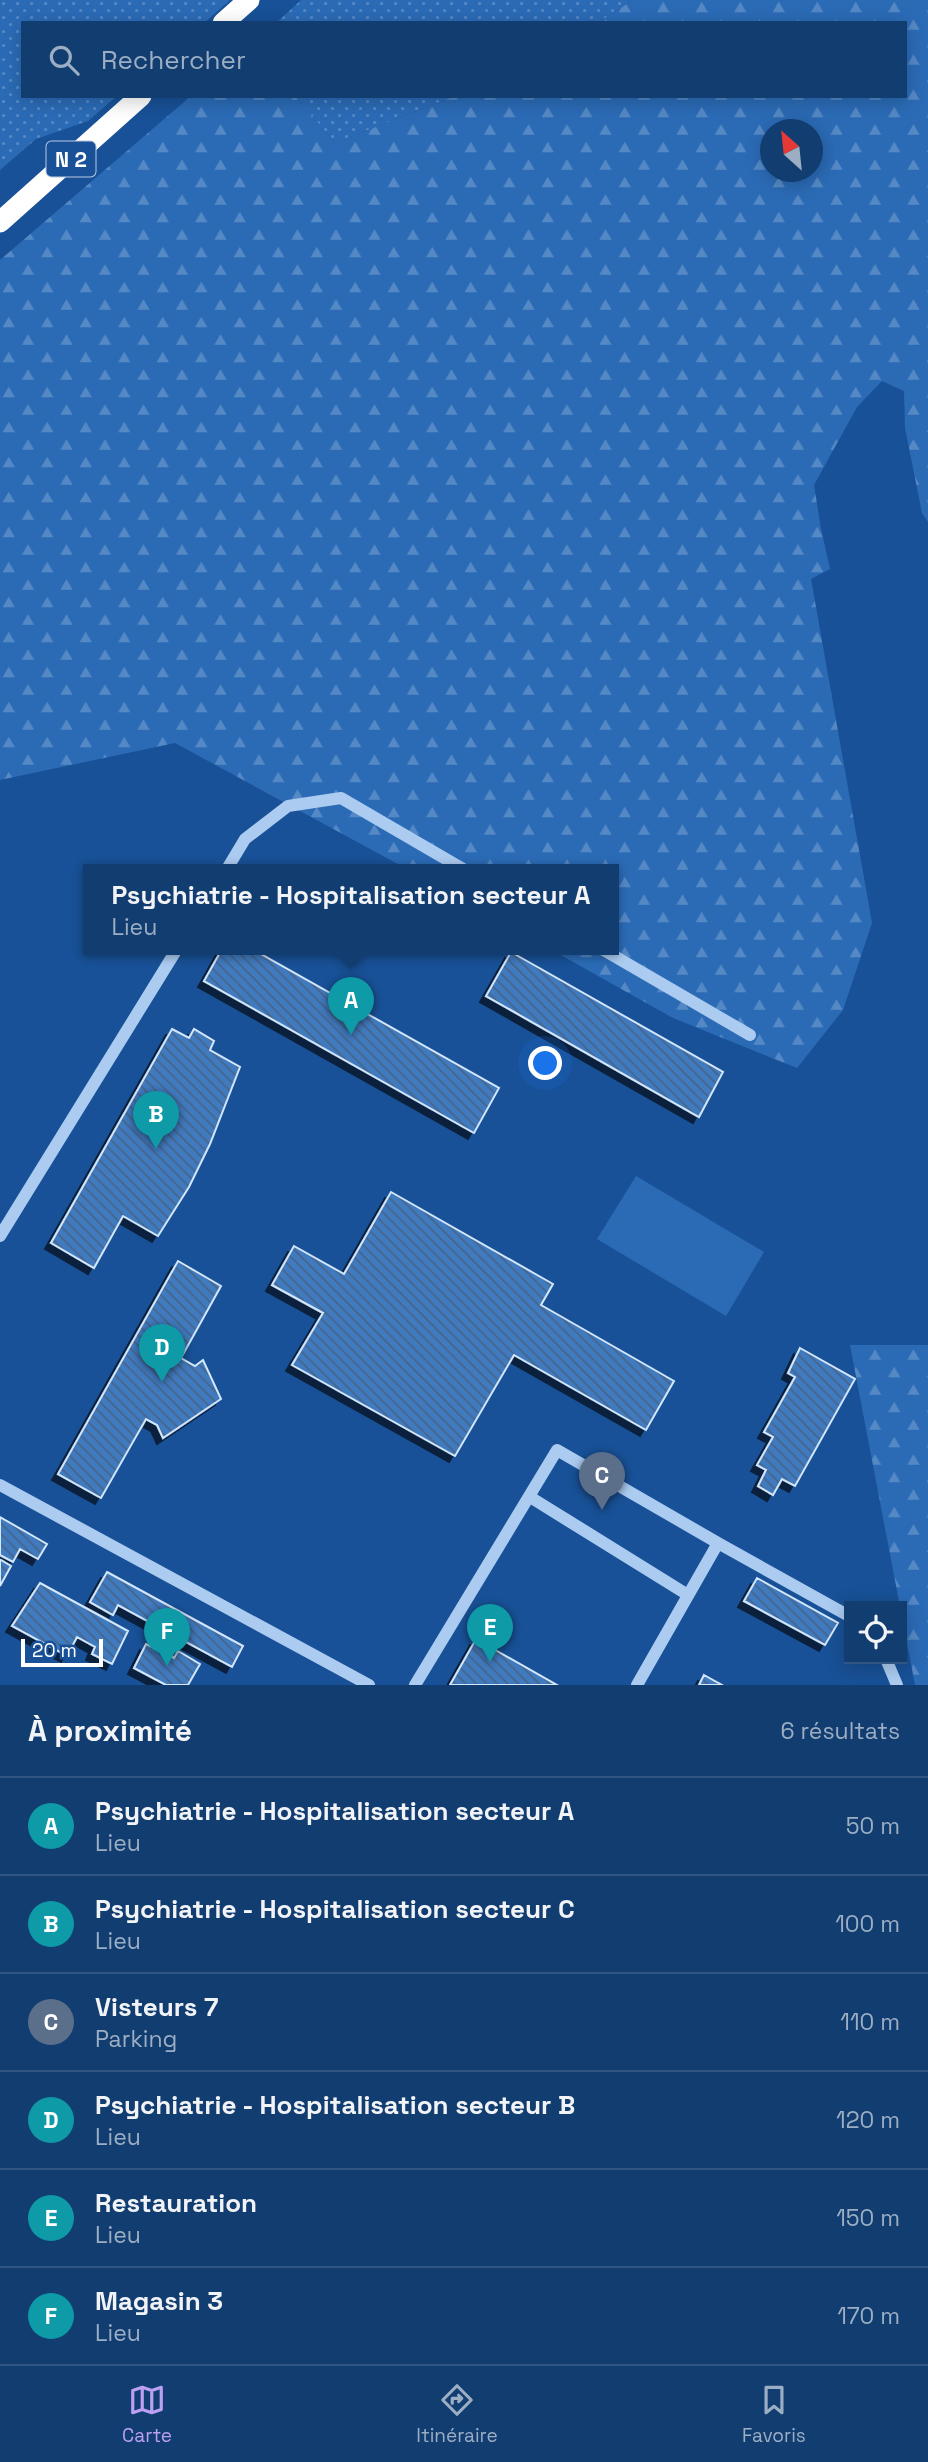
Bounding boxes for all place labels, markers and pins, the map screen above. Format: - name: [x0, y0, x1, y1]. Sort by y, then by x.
- pin: A: [328, 977, 374, 1035]
- pin: B: [133, 1091, 179, 1149]
- pin: D: [139, 1324, 185, 1382]
- pin: C: [579, 1452, 625, 1510]
- pin: E: [467, 1604, 513, 1662]
- pin: F: [144, 1608, 190, 1666]

